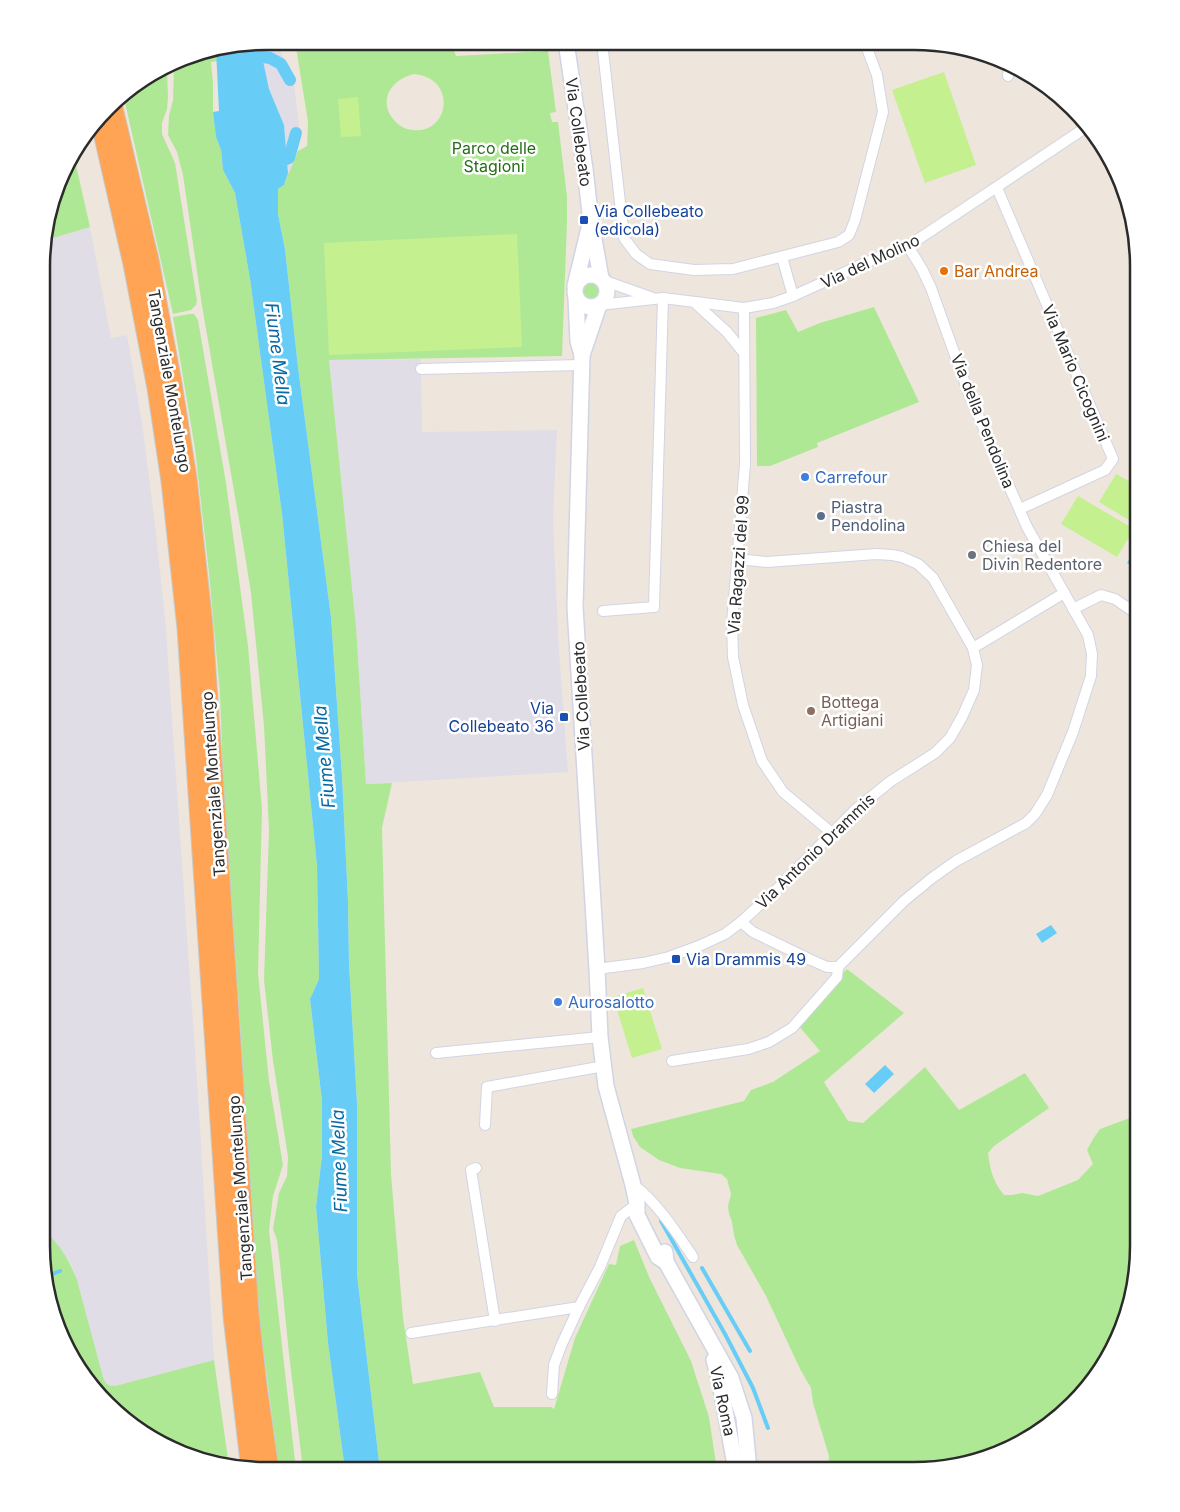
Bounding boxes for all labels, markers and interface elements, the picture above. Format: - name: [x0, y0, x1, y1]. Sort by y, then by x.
- street label: Via Collebeato: [561, 76, 597, 188]
- park label: Parco delle Stagioni: [452, 138, 536, 176]
- place label: Via Collebeato (edicola): [594, 201, 704, 239]
- marker: Via Collebeato (edicola): [578, 214, 590, 226]
- street label: Via del Molino: [817, 229, 923, 293]
- place label: Bar Andrea: [954, 261, 1039, 281]
- marker: Bar Andrea: [938, 265, 950, 277]
- street label: Tangenziale Montelungo: [144, 288, 196, 474]
- water label: Fiume Mella: [261, 301, 295, 407]
- street label: Via Mario Cicognini: [1038, 302, 1114, 444]
- street label: Via della Pendolina: [947, 351, 1019, 491]
- place label: Carrefour: [815, 467, 888, 487]
- marker: Carrefour: [799, 471, 811, 483]
- street label: Via Ragazzi del 99: [723, 495, 753, 635]
- place label: Piastra Pendolina: [831, 497, 906, 535]
- marker: Piastra Pendolina: [815, 510, 827, 522]
- place label: Chiesa del Divin Redentore: [982, 536, 1102, 574]
- marker: Chiesa del Divin Redentore: [966, 549, 978, 561]
- street label: Via Collebeato: [568, 641, 594, 751]
- street label: Tangenziale Montelungo: [197, 691, 229, 877]
- place label: Bottega Artigiani: [821, 692, 883, 730]
- place label: Via Collebeato 36: [448, 698, 554, 736]
- water label: Fiume Mella: [309, 705, 339, 809]
- marker: Bottega Artigiani: [805, 705, 817, 717]
- marker: Via Collebeato 36: [558, 711, 570, 723]
- street label: Via Antonio Drammis: [751, 789, 879, 913]
- place label: Via Drammis 49: [686, 949, 806, 969]
- marker: Via Drammis 49: [670, 953, 682, 965]
- place label: Aurosalotto: [568, 992, 654, 1012]
- marker: Aurosalotto: [552, 996, 564, 1008]
- street label: Tangenziale Montelungo: [224, 1095, 256, 1281]
- water label: Fiume Mella: [327, 1109, 351, 1213]
- street label: Via Roma: [706, 1364, 740, 1438]

